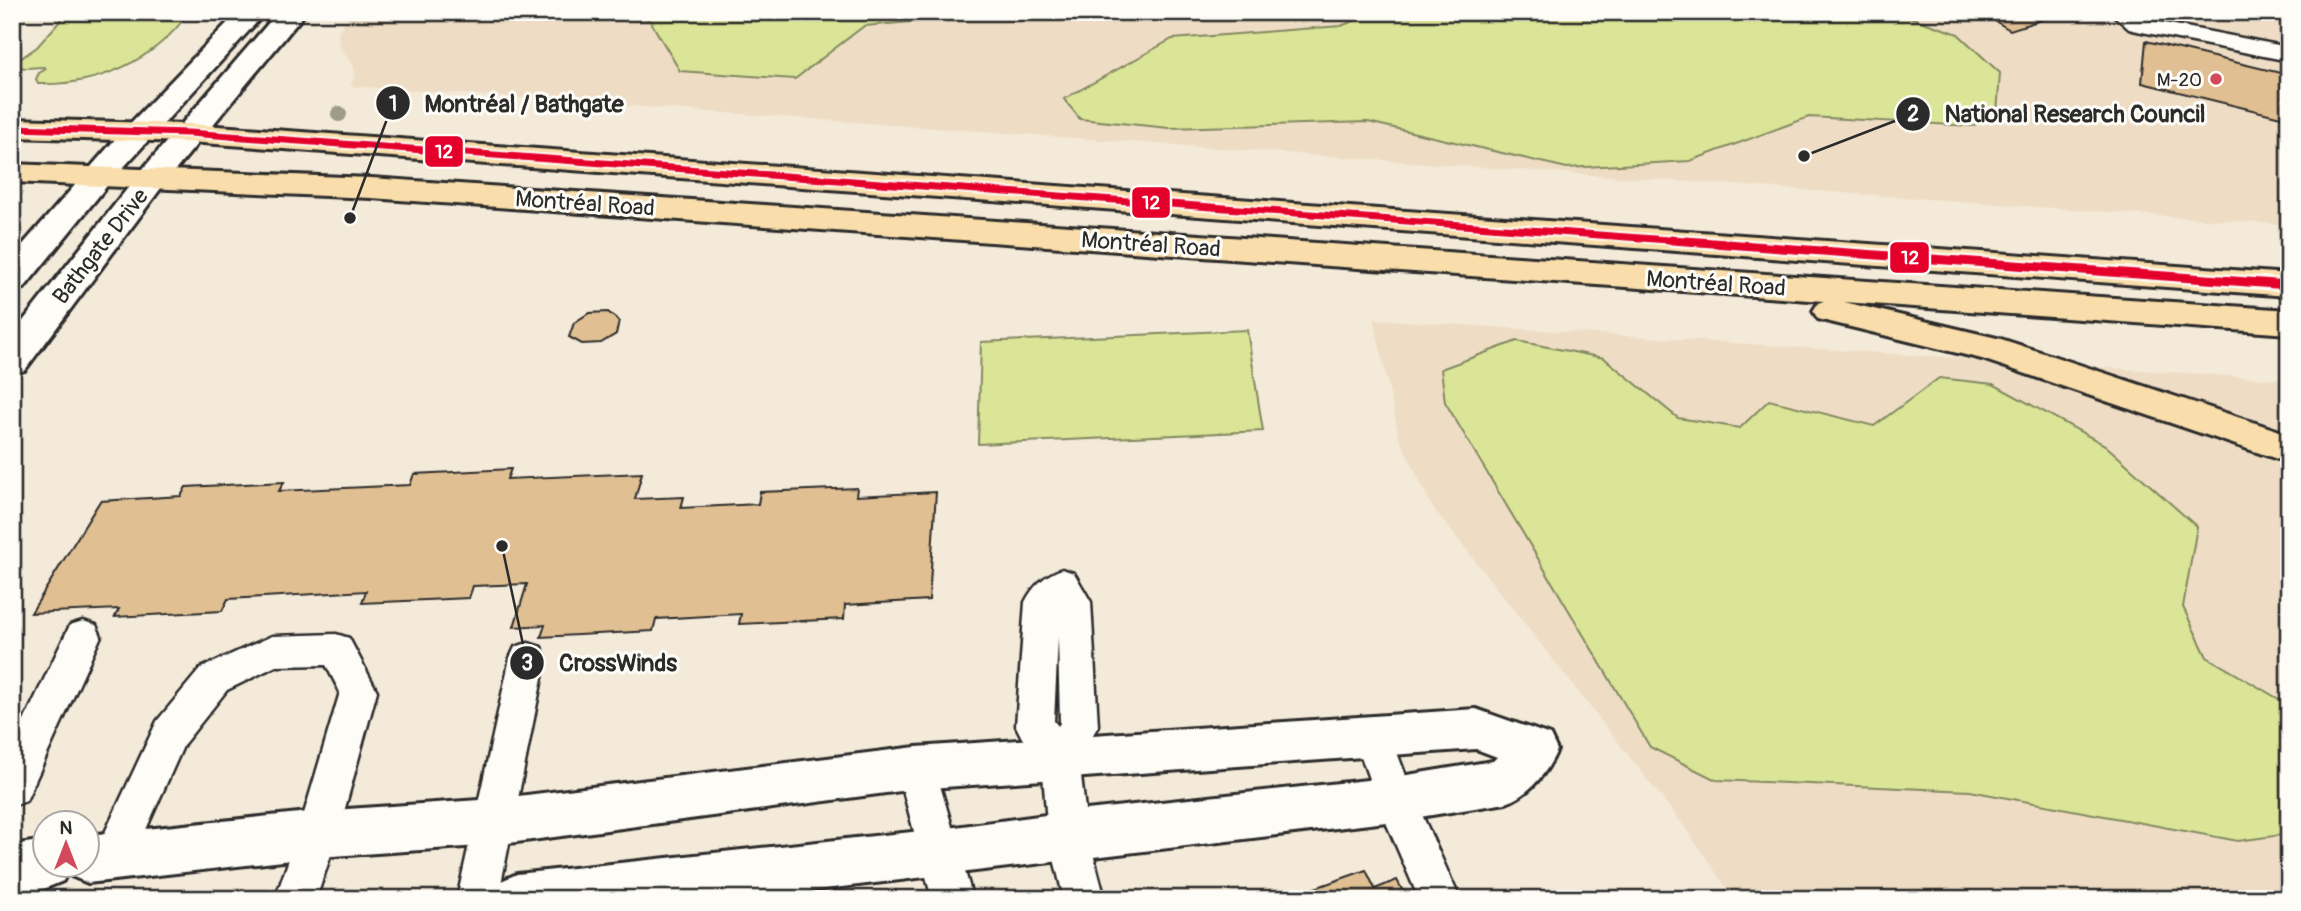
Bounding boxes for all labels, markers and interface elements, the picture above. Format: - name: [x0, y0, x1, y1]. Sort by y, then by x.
- place label: M-20: [2157, 68, 2202, 92]
- marker: M-20: [2208, 71, 2224, 87]
- callout: Montréal / Bathgate: [375, 81, 637, 126]
- text: Montréal / Bathgate: [424, 90, 625, 119]
- text: 1: [389, 91, 397, 118]
- callout: National Research Council: [1896, 91, 2220, 136]
- text: National Research Council: [1944, 100, 2206, 129]
- text: 2: [1907, 101, 1919, 128]
- line badge: 12: [424, 135, 464, 168]
- text: 12: [435, 140, 453, 164]
- street label: Bathgate Drive: [46, 182, 155, 310]
- street label: Montréal Road: [514, 184, 656, 223]
- line badge: 12: [1131, 186, 1171, 219]
- text: 12: [1142, 191, 1160, 215]
- street label: Montréal Road: [1080, 225, 1222, 264]
- line badge: 12: [1889, 241, 1930, 274]
- text: 12: [1901, 246, 1919, 270]
- street label: Montréal Road: [1645, 264, 1787, 303]
- callout: CrossWinds: [510, 640, 691, 685]
- text: CrossWinds: [559, 649, 677, 678]
- text: 3: [521, 650, 533, 677]
- north arrow: [32, 810, 102, 880]
- text: N: [60, 816, 73, 840]

